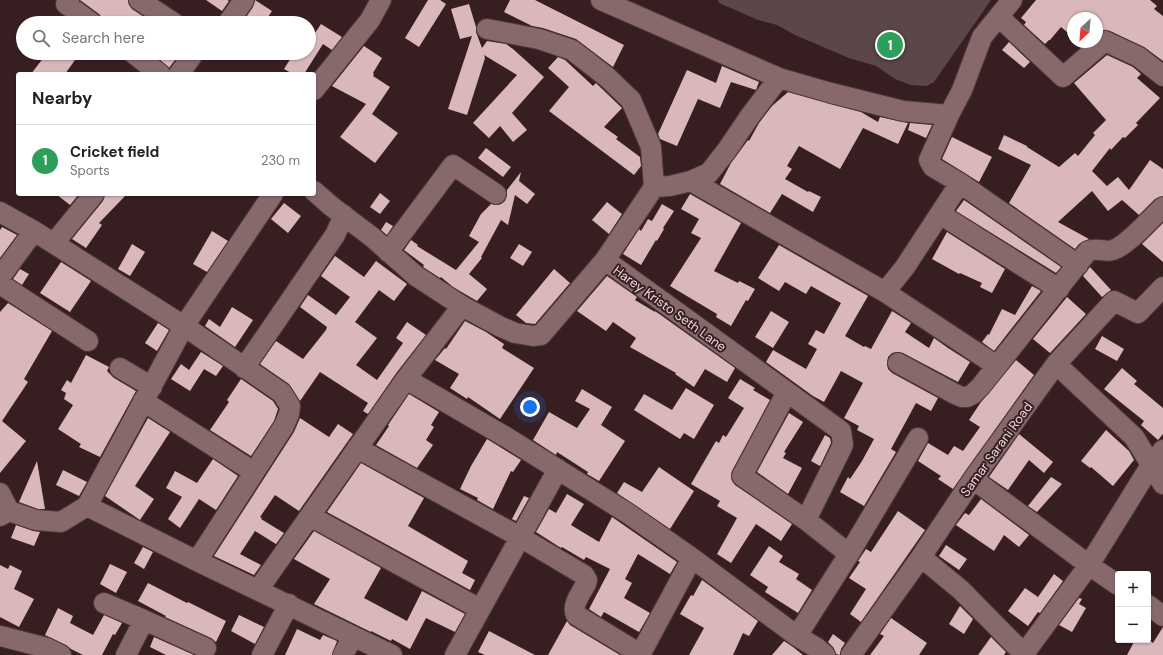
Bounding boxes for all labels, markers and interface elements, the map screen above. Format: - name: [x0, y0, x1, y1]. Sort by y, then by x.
- north arrow: [1067, 12, 1103, 48]
- search box: [16, 16, 316, 60]
- icon: search: [30, 27, 52, 49]
- text: Search here: [62, 28, 145, 48]
- pin: 1: [877, 30, 903, 60]
- text: Nearby: [32, 87, 92, 109]
- text: Cricket field: [70, 142, 159, 162]
- text: 1: [43, 152, 47, 169]
- text: 230 m: [261, 152, 300, 169]
- text: Sports: [70, 162, 110, 179]
- street label: Harey Kristo Seth Lane: [610, 262, 730, 355]
- your location: [520, 397, 540, 417]
- street label: Samar Sarani Road: [957, 399, 1036, 500]
- map controls: [1115, 571, 1151, 643]
- button: +: [1115, 571, 1151, 607]
- button: −: [1115, 607, 1151, 643]

